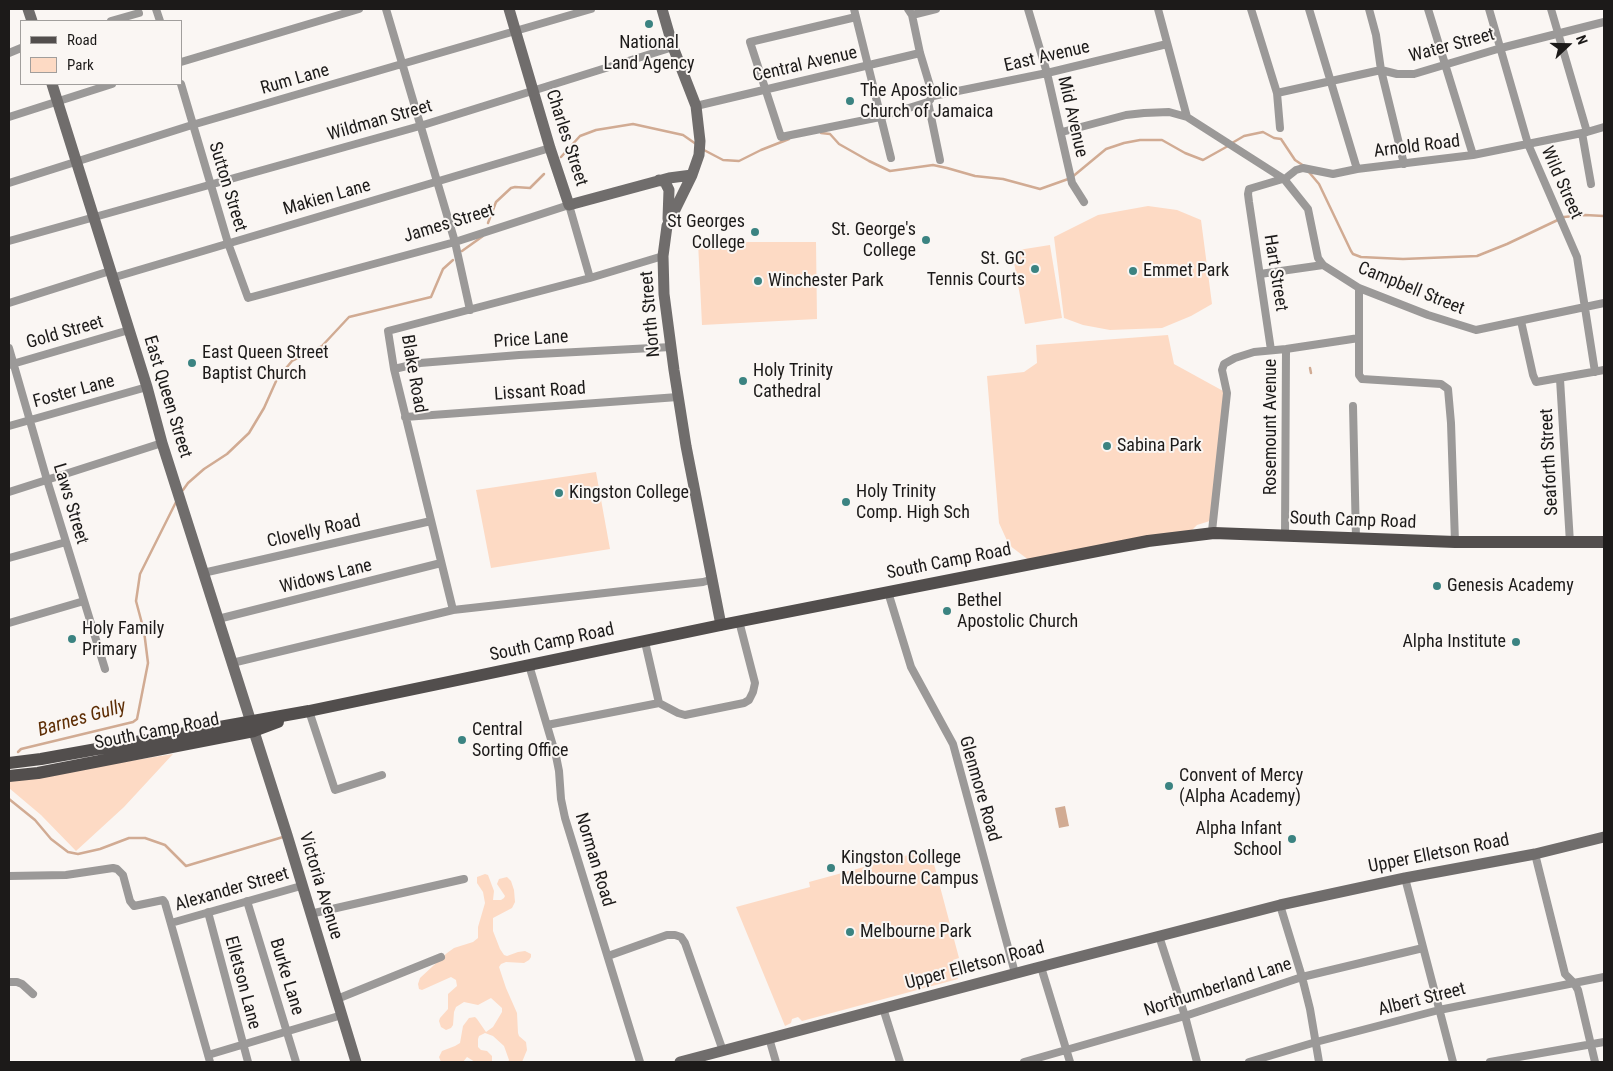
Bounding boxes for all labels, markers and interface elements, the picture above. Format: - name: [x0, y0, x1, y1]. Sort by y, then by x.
- marker: National Land Agency: [643, 18, 655, 30]
- legend: [20, 20, 182, 85]
- north arrow: [1543, 20, 1593, 70]
- street label: Water Street: [1407, 24, 1497, 68]
- text: Road: [67, 31, 97, 49]
- place label: National Land Agency: [603, 32, 695, 74]
- text: N: [1573, 33, 1591, 46]
- street label: East Avenue: [1002, 37, 1092, 77]
- street label: Central Avenue: [751, 42, 859, 88]
- text: Park: [67, 56, 94, 74]
- street label: Rum Lane: [258, 60, 332, 100]
- street label: Mid Avenue: [1052, 74, 1092, 160]
- place label: The Apostolic Church of Jamaica: [860, 80, 993, 122]
- street label: Charles Street: [540, 87, 592, 189]
- marker: The Apostolic Church of Jamaica: [844, 95, 856, 107]
- street label: Wildman Street: [325, 96, 435, 146]
- street label: Arnold Road: [1373, 131, 1461, 163]
- street label: Sutton Street: [203, 140, 251, 234]
- street label: Wild Street: [1535, 143, 1587, 223]
- street label: Makien Lane: [281, 175, 373, 221]
- street label: James Street: [401, 200, 497, 248]
- place label: St Georges College: [667, 211, 745, 253]
- place label: St. George's College: [831, 219, 916, 262]
- marker: St Georges College: [749, 226, 761, 238]
- street label: Hart Street: [1258, 233, 1292, 313]
- marker: St. George's College: [920, 234, 932, 246]
- place label: St. GC Tennis Courts: [927, 248, 1025, 290]
- street label: Campbell Street: [1355, 258, 1467, 320]
- place label: Emmet Park: [1143, 260, 1229, 282]
- marker: St. GC Tennis Courts: [1029, 263, 1041, 275]
- marker: Emmet Park: [1127, 265, 1139, 277]
- street label: North Street: [636, 270, 666, 358]
- place label: Winchester Park: [768, 270, 884, 292]
- marker: Winchester Park: [752, 275, 764, 287]
- street label: Gold Street: [24, 312, 106, 354]
- street label: Price Lane: [493, 327, 569, 353]
- street label: East Queen Street: [138, 333, 196, 461]
- street label: Blake Road: [395, 333, 431, 415]
- place label: East Queen Street Baptist Church: [202, 342, 329, 384]
- marker: East Queen Street Baptist Church: [186, 357, 198, 369]
- street label: Rosemount Avenue: [1260, 359, 1282, 495]
- place label: Holy Trinity Cathedral: [753, 360, 833, 402]
- street label: Foster Lane: [31, 371, 117, 413]
- marker: Holy Trinity Cathedral: [737, 375, 749, 387]
- street label: Lissant Road: [493, 378, 587, 406]
- street label: Seaforth Street: [1536, 408, 1564, 516]
- place label: Sabina Park: [1117, 435, 1202, 457]
- marker: Sabina Park: [1101, 440, 1113, 452]
- street label: Laws Street: [47, 461, 93, 547]
- place label: Holy Trinity Comp. High Sch: [856, 481, 970, 524]
- place label: Kingston College: [569, 482, 689, 504]
- marker: Kingston College: [553, 487, 565, 499]
- marker: Holy Trinity Comp. High Sch: [840, 496, 852, 508]
- street label: South Camp Road: [1289, 508, 1417, 534]
- street label: Clovelly Road: [265, 511, 363, 553]
- street label: South Camp Road: [885, 539, 1013, 585]
- street label: Widows Lane: [278, 555, 374, 599]
- place label: Genesis Academy: [1447, 575, 1574, 597]
- marker: Genesis Academy: [1431, 580, 1443, 592]
- place label: Bethel Apostolic Church: [957, 590, 1078, 632]
- marker: Bethel Apostolic Church: [941, 605, 953, 617]
- place label: Holy Family Primary: [82, 618, 164, 660]
- street label: South Camp Road: [488, 619, 616, 667]
- place label: Alpha Institute: [1402, 631, 1506, 653]
- marker: Holy Family Primary: [66, 633, 78, 645]
- marker: Alpha Institute: [1510, 636, 1522, 648]
- water label: Barnes Gully: [35, 696, 129, 742]
- street label: South Camp Road: [93, 709, 221, 755]
- place label: Central Sorting Office: [472, 719, 568, 762]
- marker: Central Sorting Office: [456, 734, 468, 746]
- street label: Glenmore Road: [954, 734, 1004, 844]
- place label: Convent of Mercy (Alpha Academy): [1179, 765, 1303, 808]
- marker: Convent of Mercy (Alpha Academy): [1163, 780, 1175, 792]
- street label: Norman Road: [570, 811, 618, 909]
- place label: Alpha Infant School: [1196, 818, 1282, 861]
- street label: Victoria Avenue: [293, 830, 347, 942]
- street label: Upper Elletson Road: [1367, 830, 1511, 878]
- marker: Alpha Infant School: [1286, 833, 1298, 845]
- place label: Kingston College Melbourne Campus: [841, 847, 979, 890]
- marker: Kingston College Melbourne Campus: [825, 862, 837, 874]
- street label: Alexander Street: [173, 863, 291, 917]
- place label: Melbourne Park: [860, 921, 972, 943]
- marker: Melbourne Park: [844, 926, 856, 938]
- street label: Elletson Lane: [219, 934, 265, 1032]
- street label: Burke Lane: [264, 936, 308, 1018]
- street label: Upper Elletson Road: [903, 937, 1047, 995]
- street label: Northumberland Lane: [1141, 954, 1295, 1022]
- street label: Albert Street: [1376, 979, 1468, 1021]

